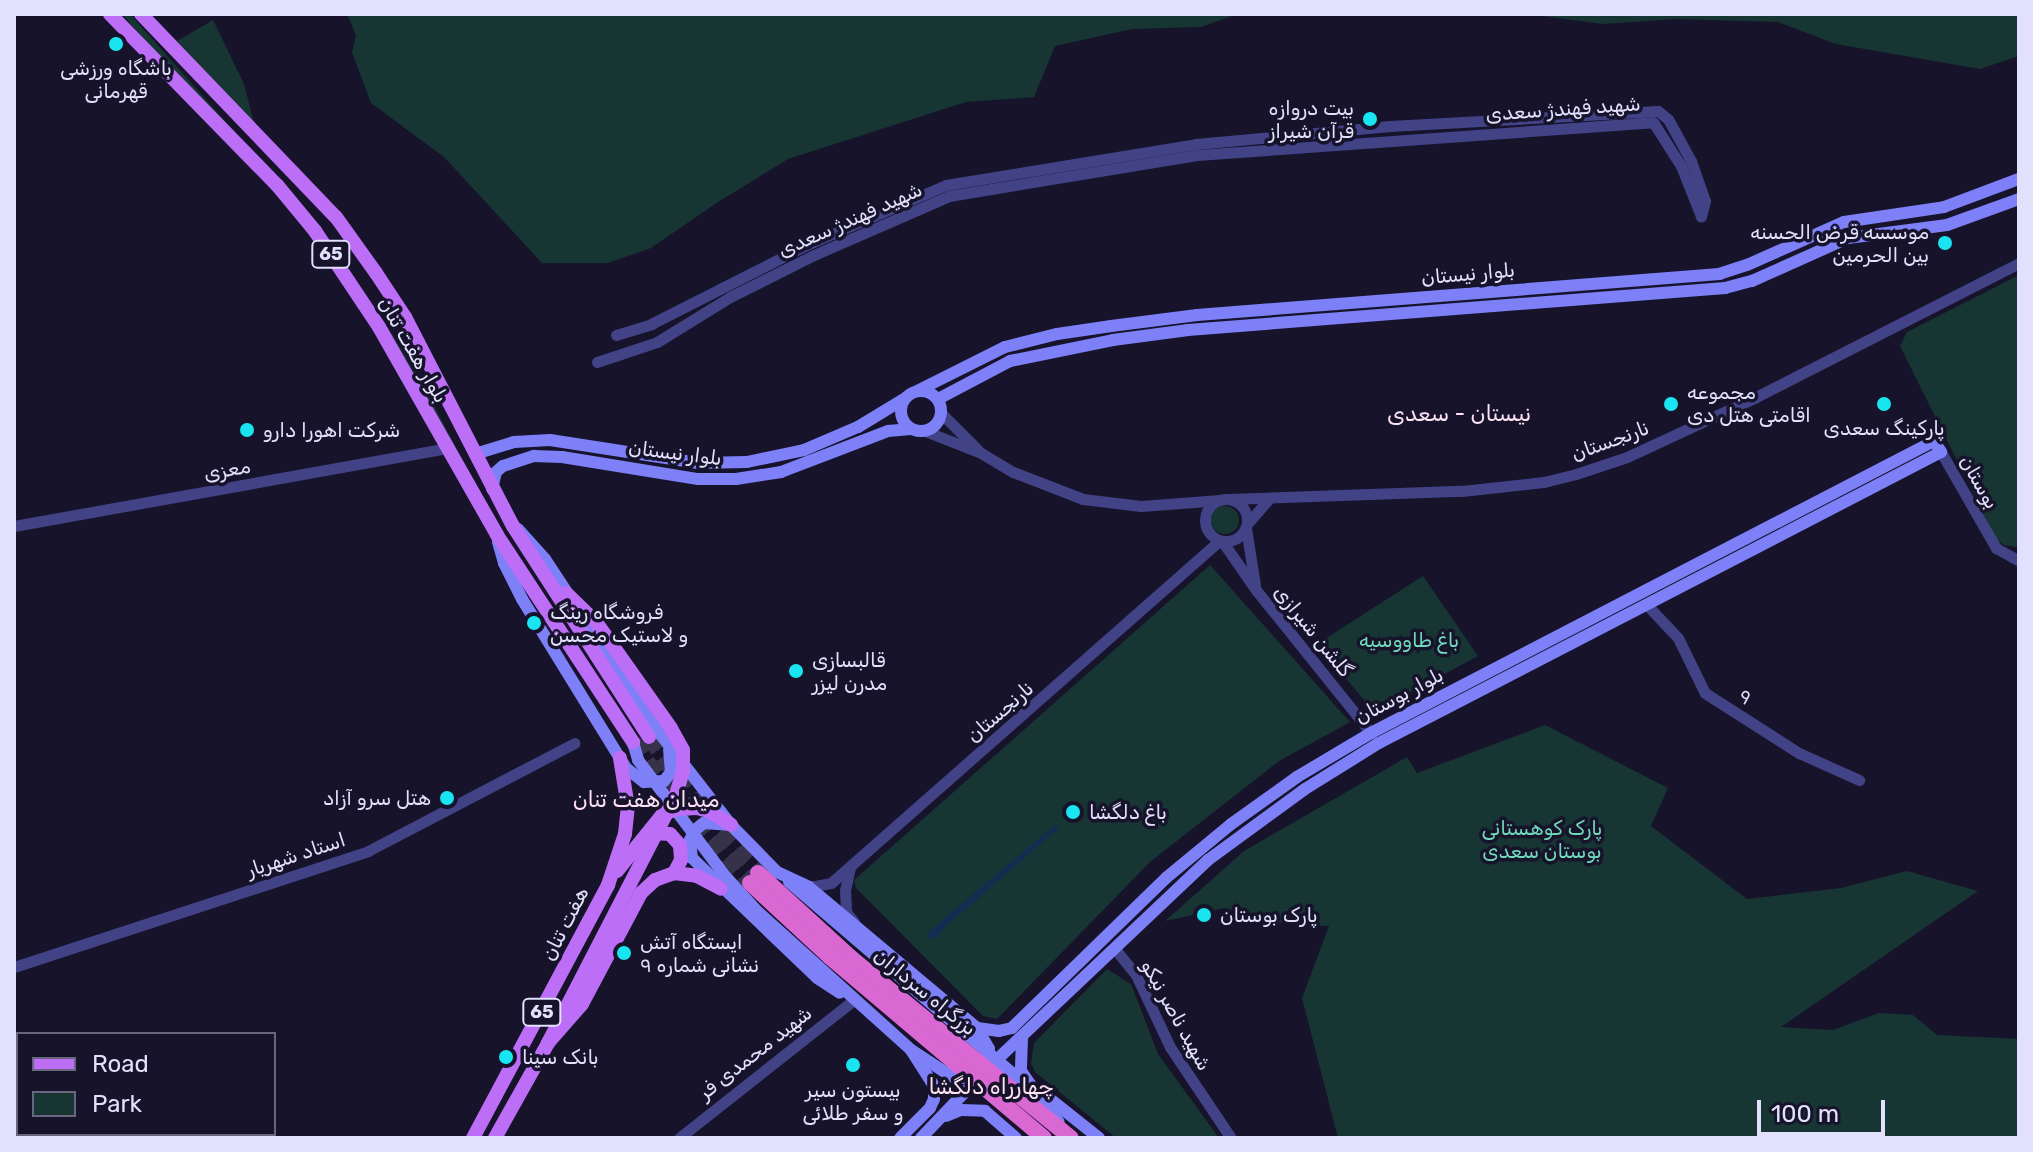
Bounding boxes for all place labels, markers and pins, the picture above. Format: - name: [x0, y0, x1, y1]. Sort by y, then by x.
- marker: باشگاه ورزشی قهرمانی: [107, 35, 125, 53]
- place label: باشگاه ورزشی قهرمانی: [60, 56, 172, 103]
- place label: بیت دروازه قرآن شیراز: [1269, 96, 1354, 143]
- marker: بیت دروازه قرآن شیراز: [1361, 110, 1379, 128]
- place label: موسسه قرض الحسنه بین الحرمین: [1750, 220, 1929, 267]
- marker: موسسه قرض الحسنه بین الحرمین: [1936, 234, 1954, 252]
- place label: مجموعه اقامتی هتل دی: [1687, 380, 1811, 427]
- marker: مجموعه اقامتی هتل دی: [1662, 395, 1680, 413]
- marker: پارکینگ سعدی: [1875, 395, 1893, 413]
- place label: پارکینگ سعدی: [1824, 416, 1944, 440]
- place label: شرکت اهورا دارو: [263, 418, 400, 442]
- marker: شرکت اهورا دارو: [238, 421, 256, 439]
- place label: فروشگاه رینگ و لاستیک محسن: [550, 600, 688, 647]
- marker: فروشگاه رینگ و لاستیک محسن: [525, 614, 543, 632]
- place label: قالبسازی مدرن لیزر: [812, 648, 887, 695]
- marker: قالبسازی مدرن لیزر: [787, 662, 805, 680]
- place label: هتل سرو آزاد: [323, 786, 431, 810]
- marker: هتل سرو آزاد: [438, 789, 456, 807]
- place label: باغ دلگشا: [1089, 800, 1167, 824]
- marker: باغ دلگشا: [1064, 803, 1082, 821]
- place label: پارک بوستان: [1220, 903, 1318, 927]
- marker: پارک بوستان: [1195, 906, 1213, 924]
- place label: ایستگاه آتش نشانی شماره ۹: [640, 930, 759, 977]
- marker: ایستگاه آتش نشانی شماره ۹: [615, 944, 633, 962]
- place label: بانک سینا: [522, 1045, 599, 1069]
- marker: بانک سینا: [497, 1048, 515, 1066]
- marker: بیستون سیر و سفر طلائی: [844, 1056, 862, 1074]
- place label: بیستون سیر و سفر طلائی: [802, 1078, 904, 1125]

